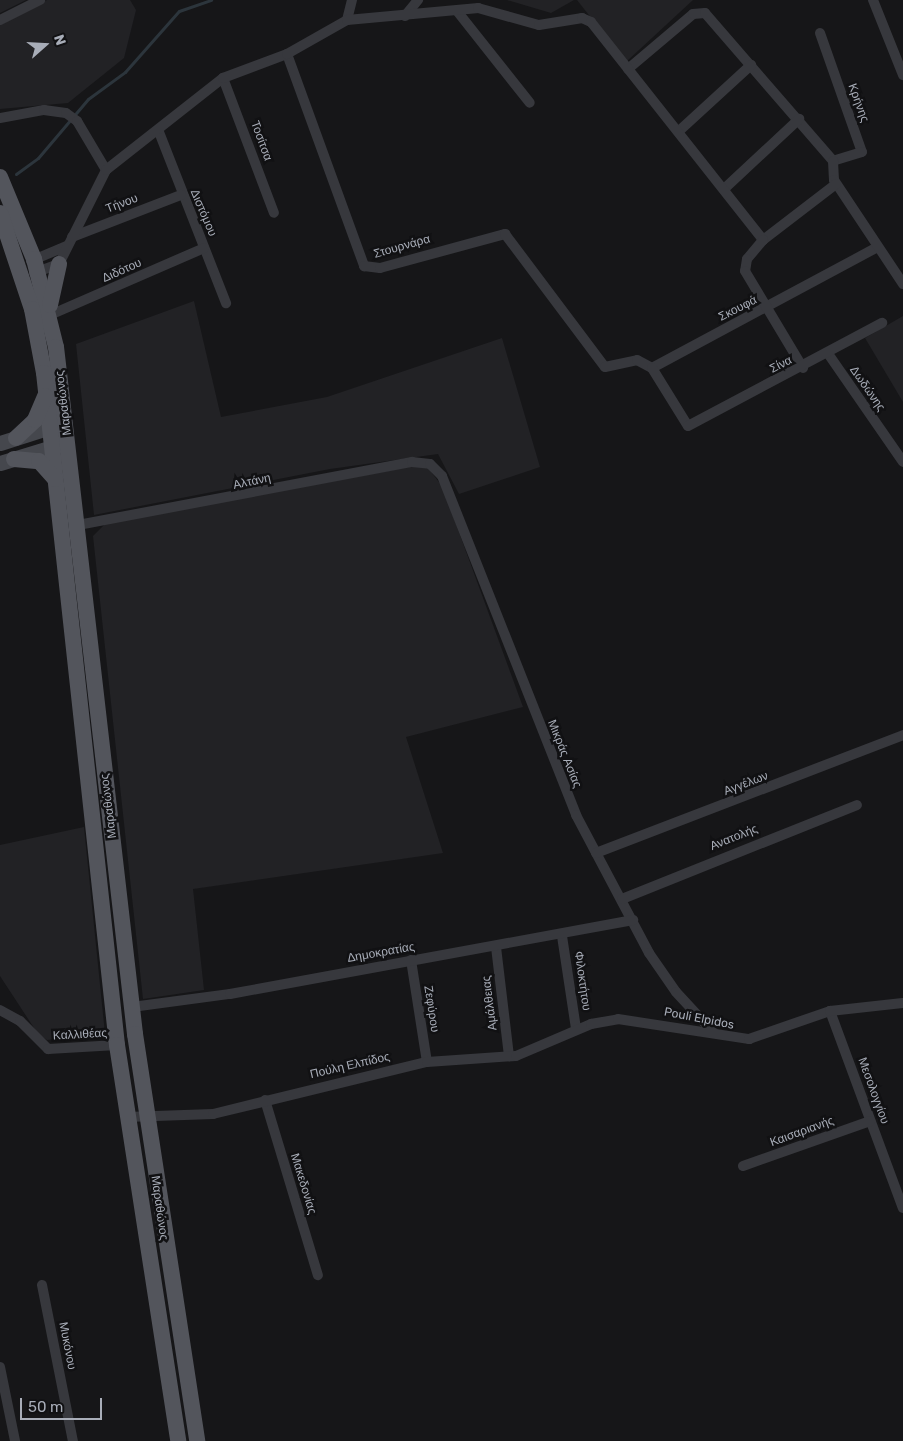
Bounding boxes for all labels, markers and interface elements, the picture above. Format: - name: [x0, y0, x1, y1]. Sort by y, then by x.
- north arrow: [20, 20, 70, 70]
- text: N: [50, 32, 69, 47]
- street label: Κρήνης: [844, 82, 872, 124]
- street label: Τοσίτσα: [247, 119, 275, 163]
- street label: Διστόμου: [187, 187, 219, 239]
- street label: Τήνου: [104, 191, 140, 217]
- street label: Στουρνάρα: [372, 232, 432, 262]
- street label: Διδότου: [100, 256, 144, 286]
- street label: Σκουφά: [716, 293, 760, 325]
- street label: Σίνα: [767, 353, 795, 377]
- street label: Δωδώνης: [846, 364, 888, 414]
- street label: Μαραθώνος: [53, 370, 75, 436]
- street label: Αλτάνη: [232, 471, 272, 493]
- street label: Μικράς Ασίας: [544, 718, 584, 790]
- street label: Αγγέλων: [722, 769, 770, 799]
- street label: Μαραθώνος: [98, 773, 120, 839]
- street label: Ανατολής: [708, 822, 760, 854]
- street label: Δημοκρατίας: [346, 940, 416, 966]
- street label: Φιλοκτήτου: [571, 950, 593, 1012]
- street label: Αμάλθειας: [479, 975, 501, 1031]
- street label: Ζεφύρου: [420, 985, 442, 1033]
- street label: Pouli Elpidos: [663, 1005, 735, 1033]
- street label: Καλλιθέας: [53, 1026, 107, 1044]
- street label: Πούλη Ελπίδος: [309, 1050, 391, 1082]
- street label: Μεσολογγίου: [854, 1056, 892, 1126]
- street label: Καισαριανής: [768, 1114, 836, 1150]
- street label: Μακεδονίας: [287, 1152, 319, 1216]
- street label: Μαραθώνος: [147, 1175, 171, 1241]
- street label: Μυκόνου: [55, 1321, 79, 1371]
- scale bar: [22, 1388, 105, 1420]
- text: 50 m: [28, 1398, 63, 1416]

